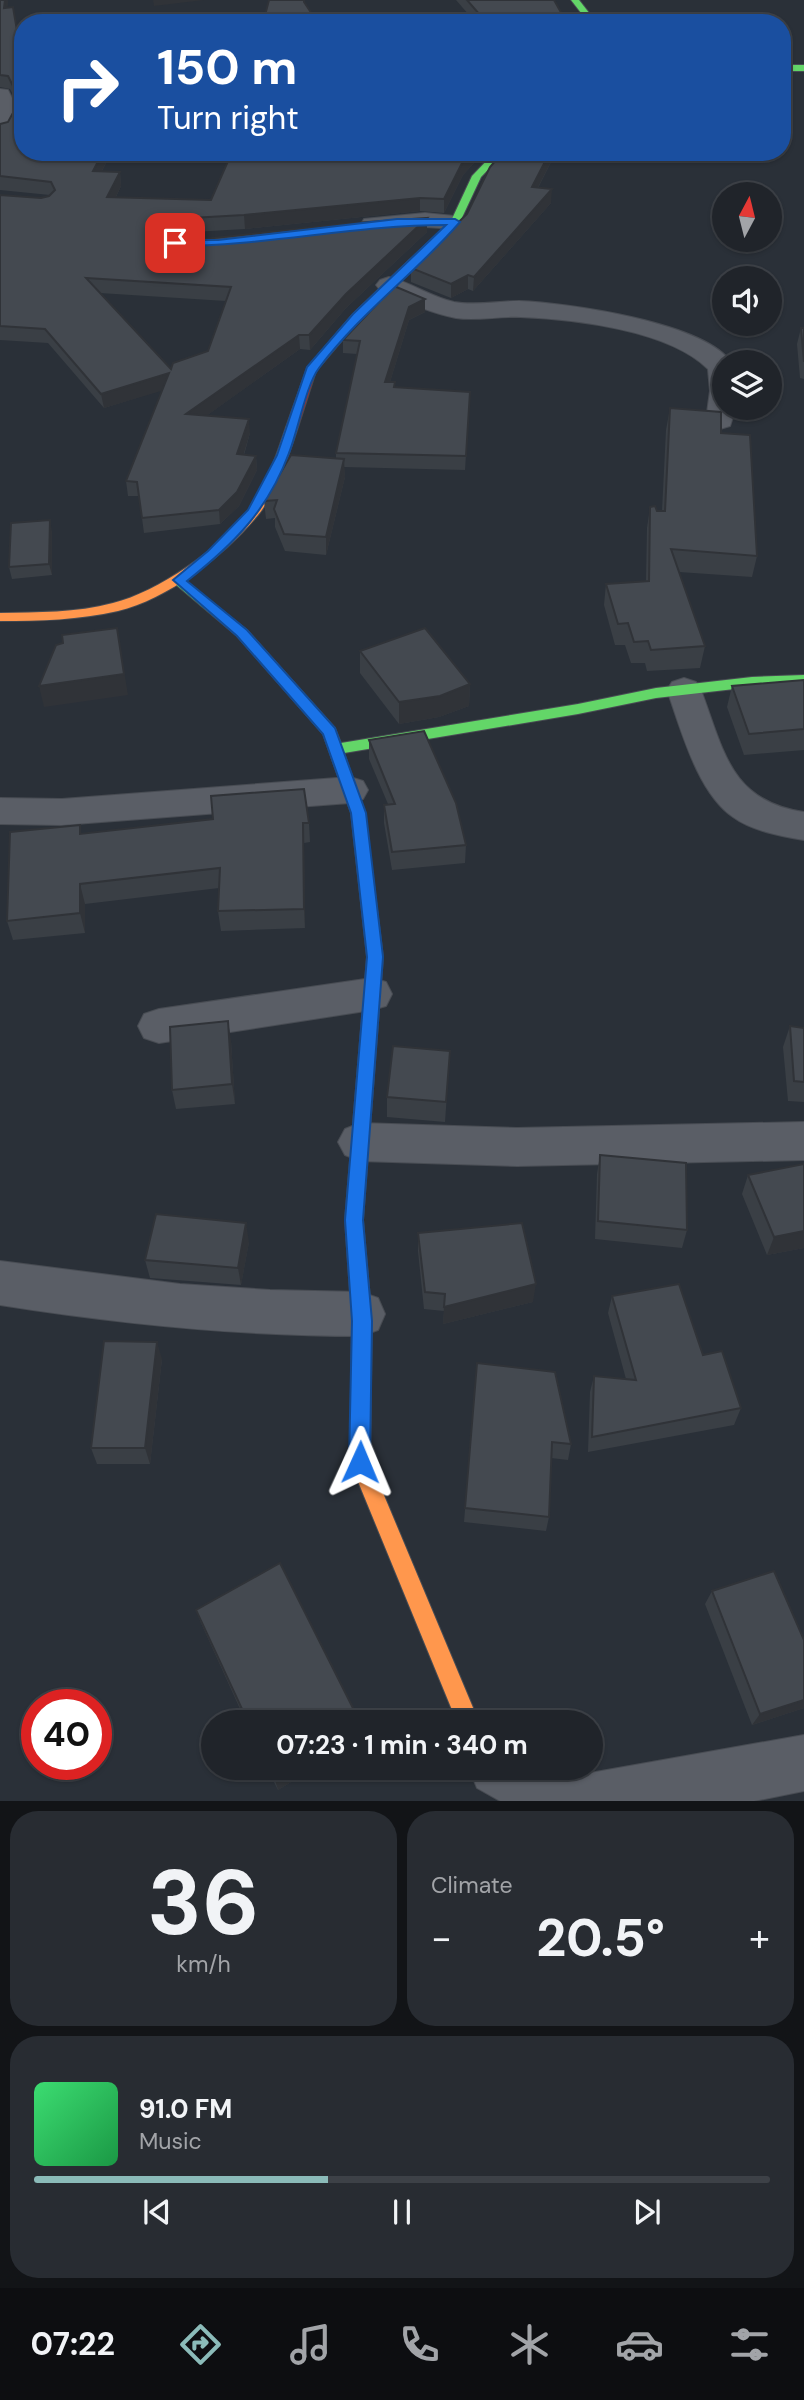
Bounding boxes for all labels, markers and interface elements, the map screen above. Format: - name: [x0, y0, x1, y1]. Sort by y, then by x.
- text: 150 m: [157, 35, 297, 99]
- icon: right: [42, 42, 133, 133]
- text: Turn right: [157, 97, 299, 139]
- north arrow: [712, 182, 782, 252]
- map controls: [712, 182, 782, 420]
- pin: [145, 213, 205, 273]
- icon: arrive: [156, 224, 194, 262]
- button: sound: [712, 266, 782, 336]
- button: layers: [712, 350, 782, 420]
- position arrow: [323, 1425, 397, 1499]
- speed limit sign: 40: [21, 1689, 112, 1780]
- text: 07:23 · 1 min · 340 m: [276, 1728, 528, 1762]
- text: 36: [147, 1844, 260, 1962]
- text: Climate: [431, 1870, 513, 1900]
- text: 20.5°: [536, 1904, 665, 1972]
- text: −: [431, 1913, 452, 1963]
- text: +: [749, 1913, 770, 1963]
- text: km/h: [176, 1949, 231, 1979]
- text: 91.0 FM: [139, 2092, 232, 2126]
- text: Music: [139, 2126, 202, 2156]
- icon: previous: [138, 2193, 176, 2231]
- icon: pause: [383, 2193, 421, 2231]
- icon: next: [628, 2193, 666, 2231]
- icon: directions: [176, 2320, 225, 2369]
- icon: music: [286, 2320, 335, 2369]
- icon: phone: [395, 2320, 444, 2369]
- icon: climate: [505, 2320, 554, 2369]
- icon: car: [615, 2320, 664, 2369]
- icon: filters: [725, 2320, 774, 2369]
- text: 07:22: [30, 2323, 115, 2365]

